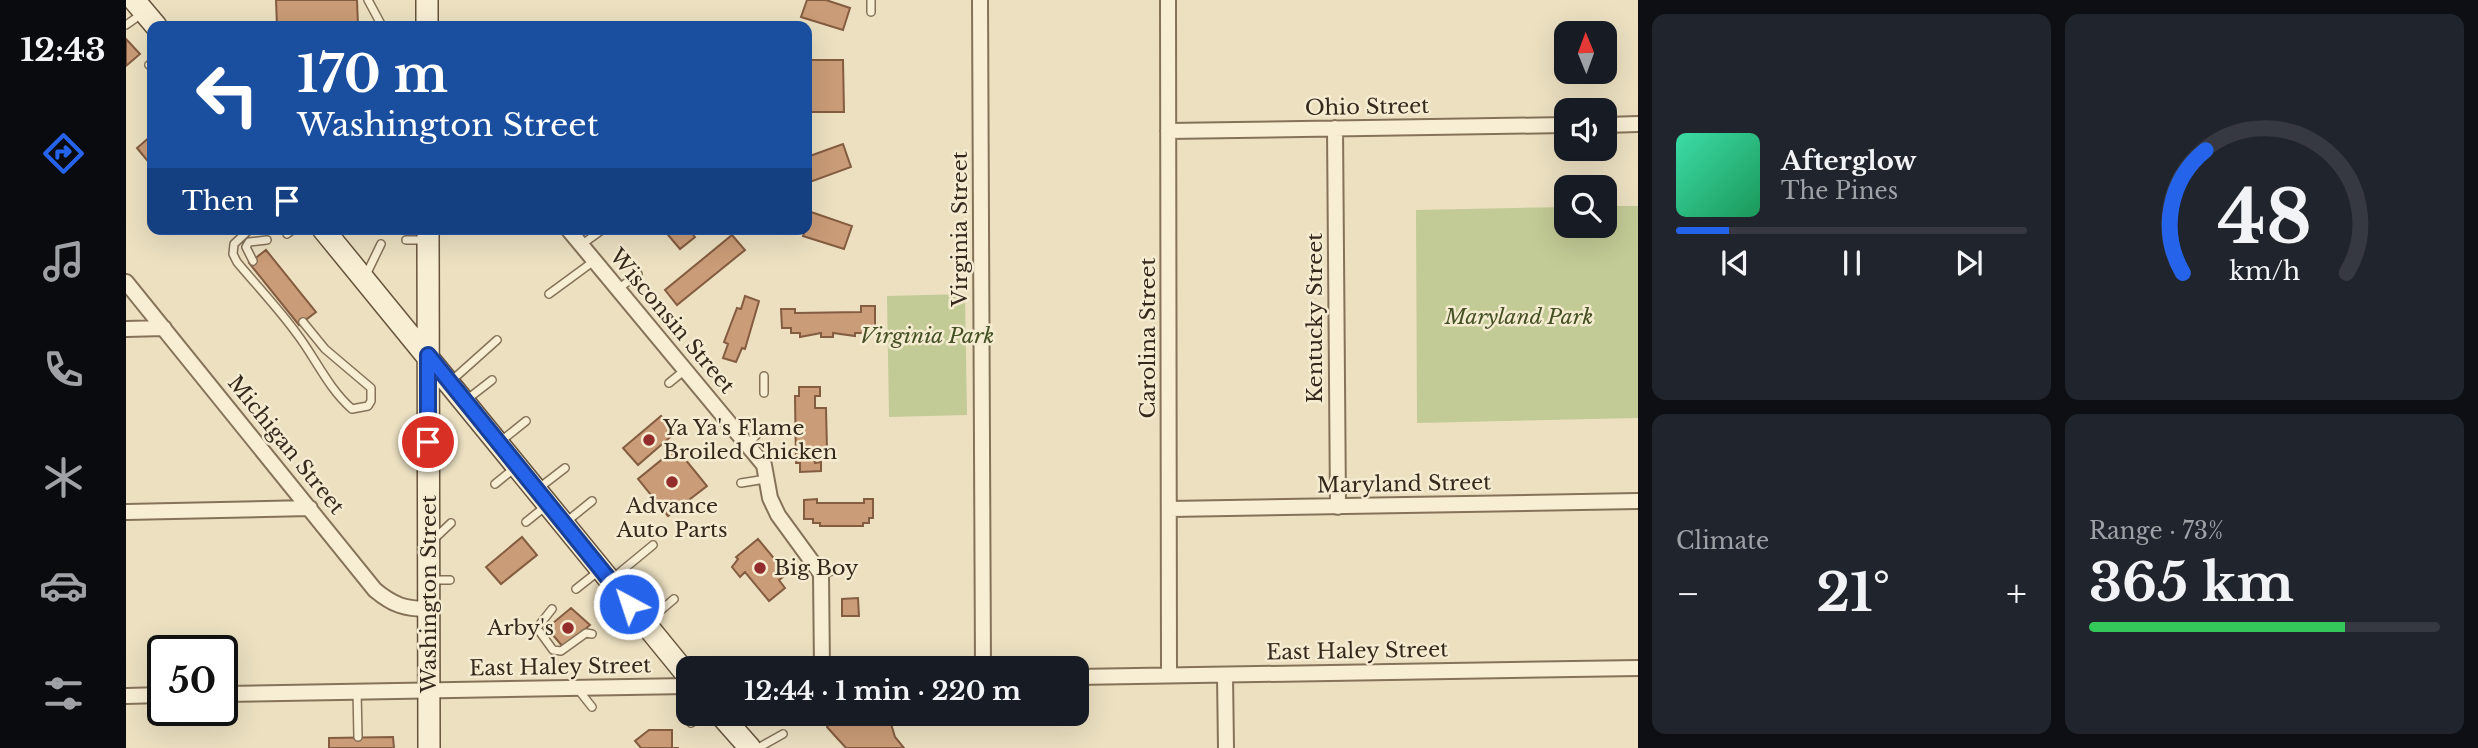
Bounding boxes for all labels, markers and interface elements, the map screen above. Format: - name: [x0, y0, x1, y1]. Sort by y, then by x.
- north arrow: [1554, 21, 1617, 84]
- map controls: [1554, 21, 1617, 238]
- text: 12:43: [20, 30, 106, 70]
- text: 170 m: [297, 44, 448, 105]
- icon: left: [182, 49, 273, 140]
- street label: Ohio Street: [1305, 93, 1429, 121]
- button: sound: [1554, 98, 1617, 161]
- text: Washington Street: [297, 105, 599, 145]
- icon: directions: [39, 129, 88, 178]
- text: Afterglow: [1781, 145, 1917, 177]
- street label: Virginia Street: [947, 151, 973, 308]
- text: 48: [2217, 173, 2312, 264]
- button: search: [1554, 175, 1617, 238]
- text: The Pines: [1781, 177, 1898, 205]
- icon: arrive: [268, 182, 306, 220]
- text: Then: [182, 185, 254, 217]
- street label: Kentucky Street: [1302, 233, 1328, 403]
- icon: music: [39, 237, 88, 286]
- street label: Wisconsin Street: [603, 243, 740, 399]
- icon: previous: [1716, 244, 1754, 282]
- icon: pause: [1833, 244, 1871, 282]
- icon: next: [1950, 244, 1988, 282]
- text: km/h: [2229, 256, 2300, 287]
- street label: Carolina Street: [1135, 257, 1161, 419]
- park label: Maryland Park: [1444, 304, 1593, 330]
- park label: Virginia Park: [860, 323, 994, 349]
- icon: phone: [39, 345, 88, 394]
- street label: Michigan Street: [222, 370, 350, 520]
- pin: [398, 412, 458, 472]
- place label: Ya Ya's Flame Broiled Chicken: [662, 415, 837, 465]
- icon: arrive: [409, 423, 447, 461]
- marker: Ya Ya's Flame Broiled Chicken: [641, 432, 657, 448]
- icon: climate: [39, 453, 88, 502]
- street label: Maryland Street: [1317, 469, 1491, 499]
- marker: Advance Auto Parts: [664, 474, 680, 490]
- place label: Advance Auto Parts: [615, 493, 728, 543]
- street label: Washington Street: [416, 495, 442, 694]
- text: Range · 73%: [2089, 517, 2223, 545]
- text: Climate: [1676, 527, 1769, 555]
- text: 365 km: [2089, 551, 2294, 615]
- place label: Big Boy: [774, 555, 859, 581]
- marker: Big Boy: [752, 560, 768, 576]
- icon: car: [39, 561, 88, 610]
- text: 21°: [1816, 561, 1890, 625]
- position arrow: [592, 567, 666, 641]
- text: −: [1676, 570, 1700, 617]
- text: +: [2006, 570, 2027, 617]
- place label: Arby's: [486, 615, 554, 641]
- marker: Arby's: [560, 620, 576, 636]
- speed limit sign: 50: [147, 635, 238, 726]
- street label: East Haley Street: [1266, 636, 1448, 666]
- street label: East Haley Street: [469, 652, 651, 682]
- icon: filters: [39, 669, 88, 718]
- text: 12:44 · 1 min · 220 m: [744, 675, 1021, 707]

